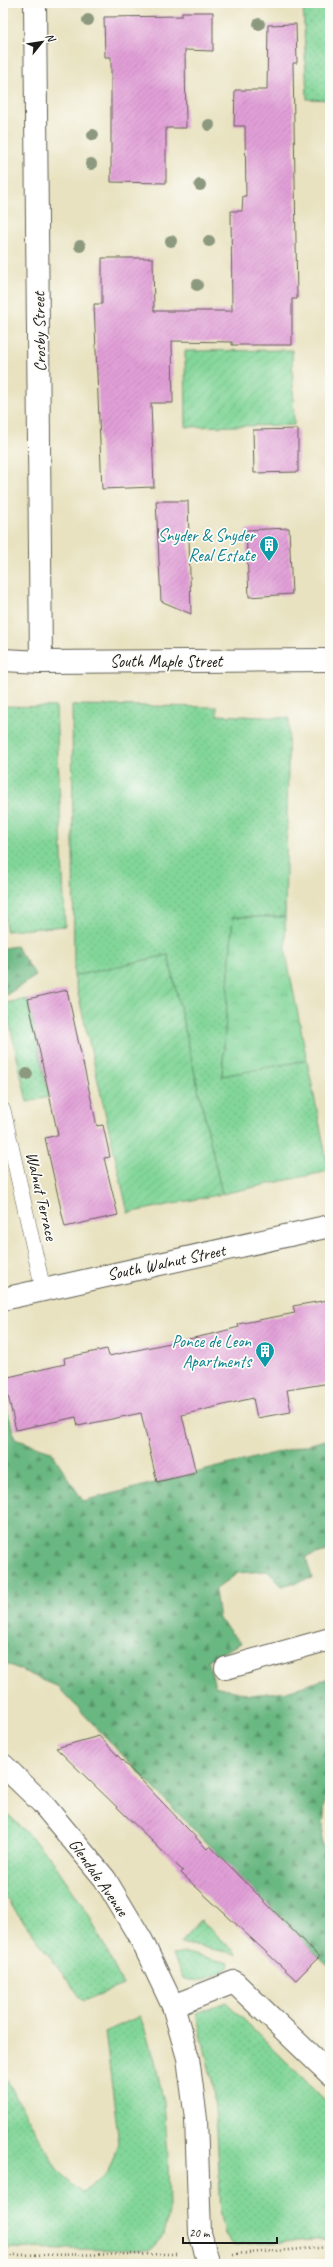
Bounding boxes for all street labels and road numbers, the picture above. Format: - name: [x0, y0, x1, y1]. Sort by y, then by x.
- street label: Crosby Street: [28, 289, 51, 372]
- street label: South Maple Street: [110, 651, 225, 672]
- street label: Walnut Terrace: [21, 1150, 62, 1244]
- street label: South Walnut Street: [105, 1239, 229, 1285]
- street label: Glendale Avenue: [64, 1835, 134, 1921]

